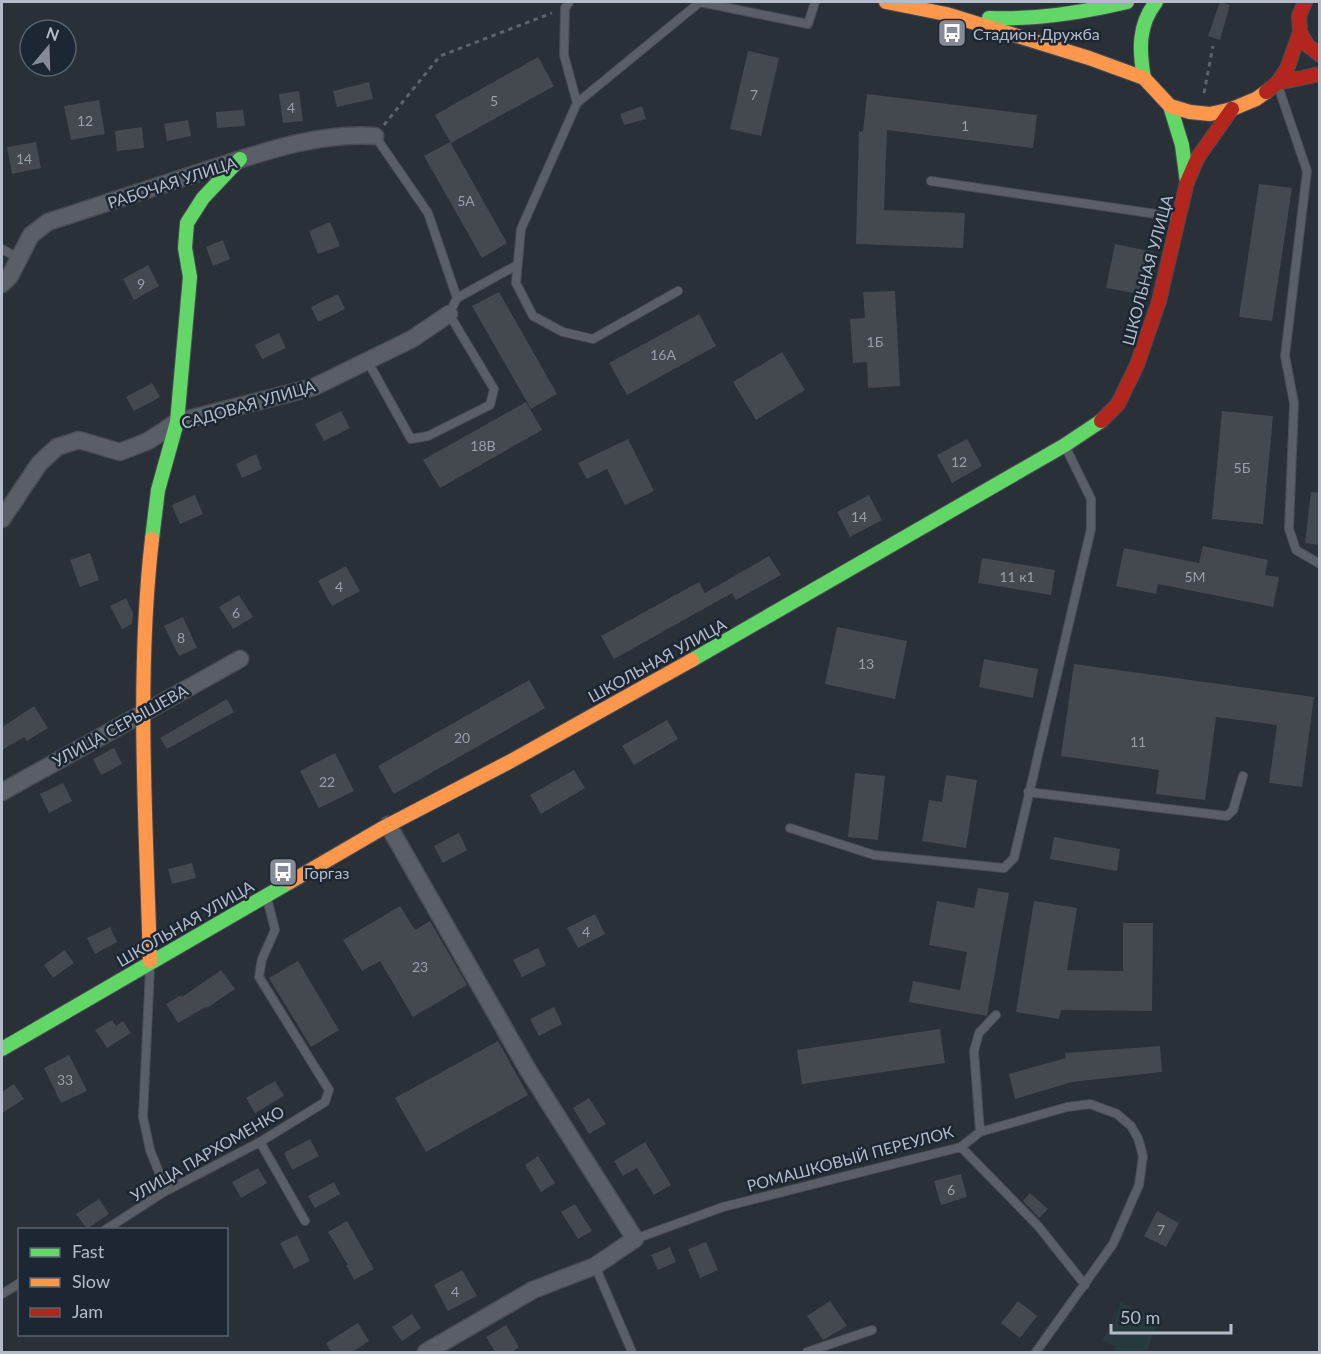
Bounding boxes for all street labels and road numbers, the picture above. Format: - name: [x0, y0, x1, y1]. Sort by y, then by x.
- street label: РАБОЧАЯ УЛИЦА: [105, 152, 239, 212]
- street label: ШКОЛЬНАЯ УЛИЦА: [1118, 192, 1176, 347]
- street label: САДОВАЯ УЛИЦА: [179, 376, 317, 432]
- street label: ШКОЛЬНАЯ УЛИЦА: [585, 614, 730, 706]
- street label: УЛИЦА СЕРЫШЕВА: [49, 680, 191, 770]
- street label: ШКОЛЬНАЯ УЛИЦА: [113, 876, 257, 970]
- street label: УЛИЦА ПАРХОМЕНКО: [127, 1101, 287, 1205]
- street label: РОМАШКОВЫЙ ПЕРЕУЛОК: [744, 1121, 956, 1195]

